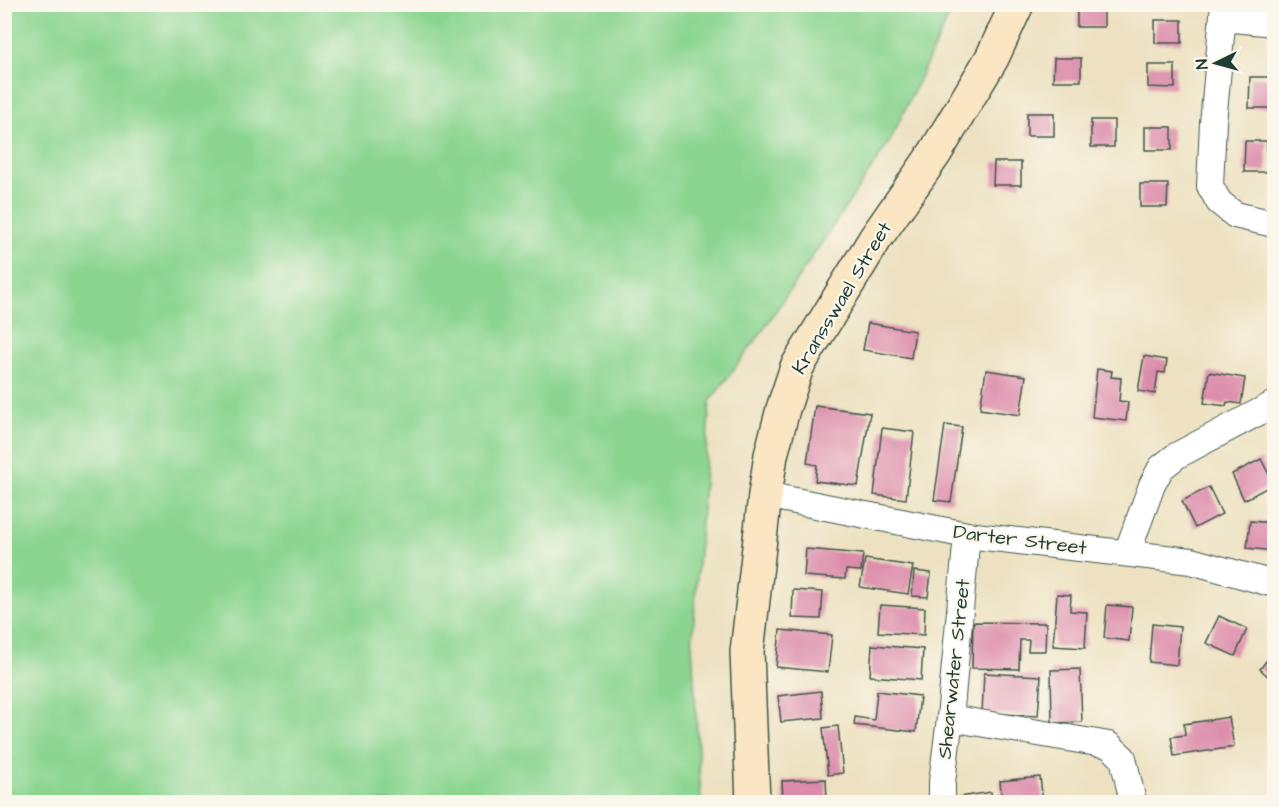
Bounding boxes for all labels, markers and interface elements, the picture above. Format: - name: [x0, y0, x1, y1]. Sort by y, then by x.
- north arrow: [1186, 33, 1246, 93]
- text: N: [1191, 58, 1213, 70]
- street label: Kransswael Street: [785, 216, 899, 380]
- street label: Darter Street: [952, 518, 1088, 562]
- street label: Shearwater Street: [931, 578, 977, 760]

